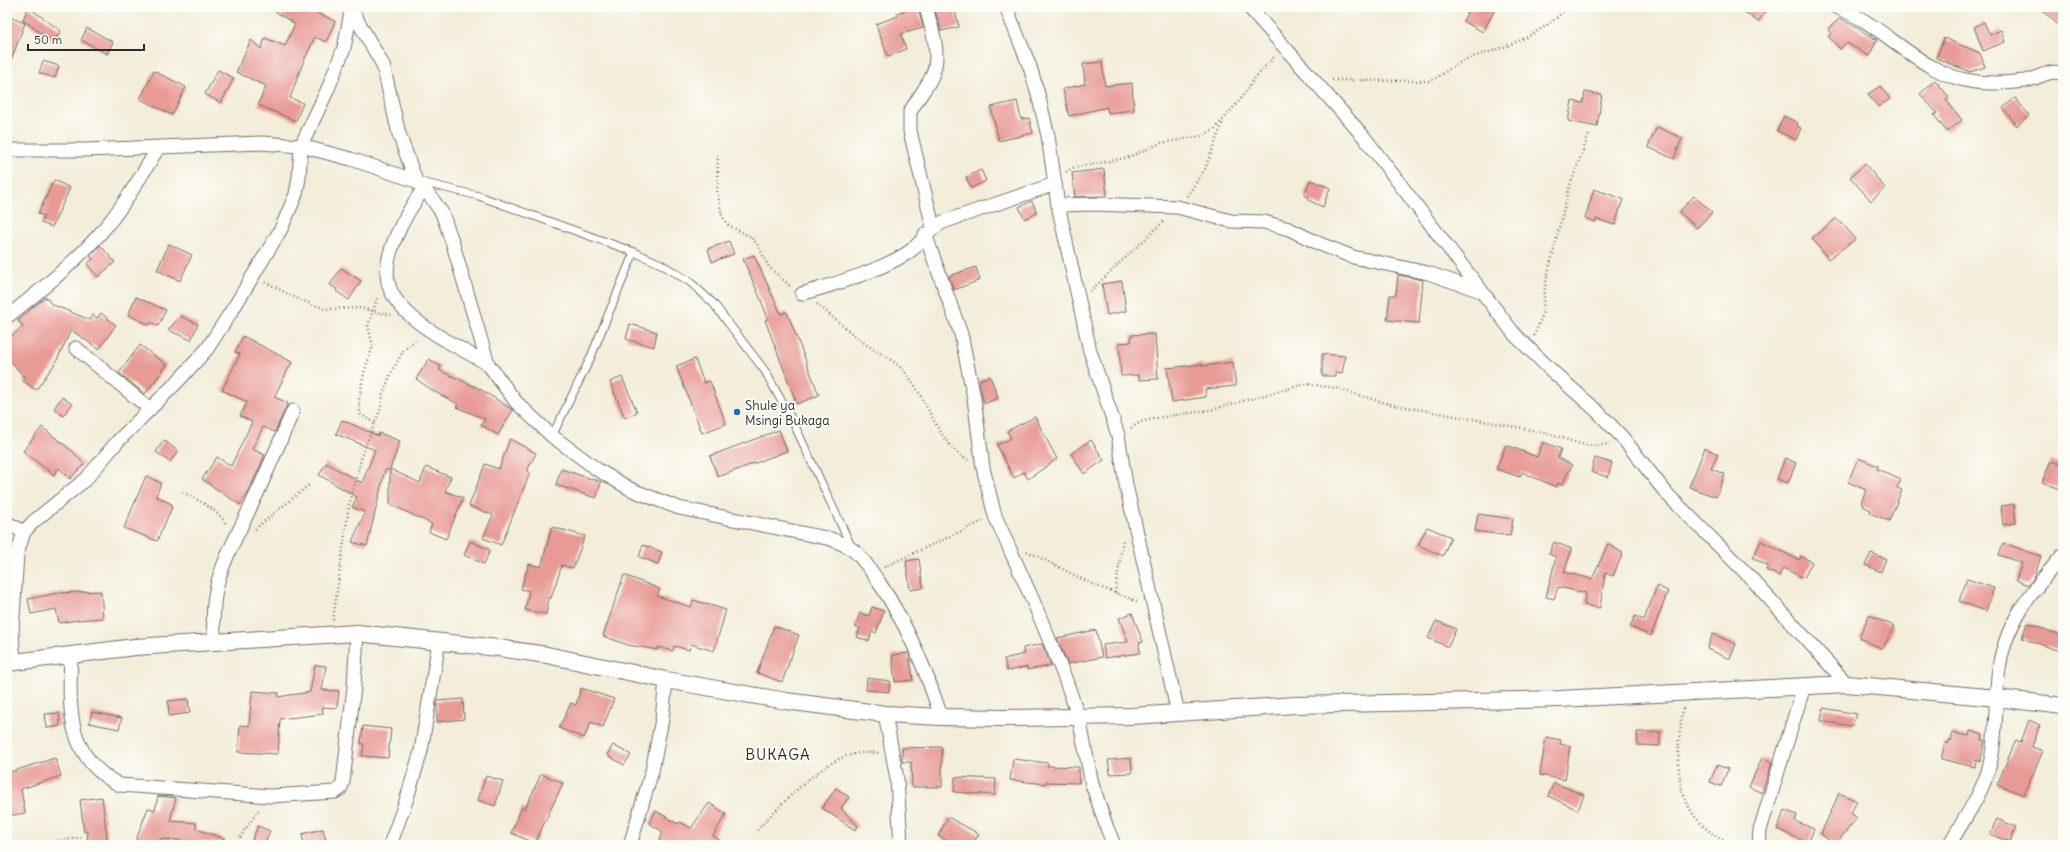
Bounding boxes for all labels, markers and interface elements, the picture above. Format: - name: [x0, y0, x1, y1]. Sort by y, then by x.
- scale bar: [28, 26, 144, 52]
- text: 50 m: [34, 32, 63, 47]
- place label: Shule ya Msingi Bukaga: [745, 397, 830, 429]
- marker: Shule ya Msingi Bukaga: [732, 407, 742, 417]
- district label: BUKAGA: [745, 745, 811, 764]

